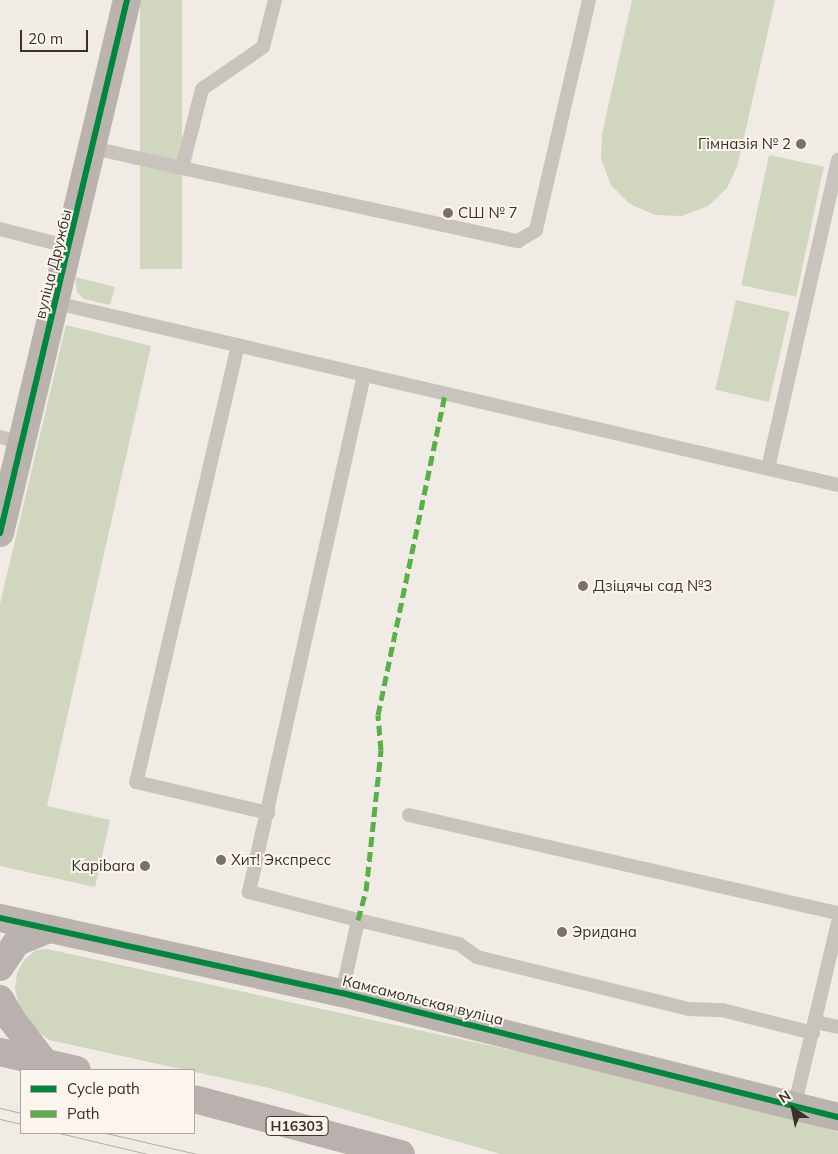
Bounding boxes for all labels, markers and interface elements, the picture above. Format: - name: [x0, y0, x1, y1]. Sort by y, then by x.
- scale bar: [22, 20, 90, 52]
- text: 20 m: [28, 29, 63, 48]
- place label: Гімназія № 2: [698, 135, 791, 153]
- marker: Гімназія № 2: [795, 138, 807, 150]
- place label: СШ № 7: [458, 204, 518, 222]
- street label: вуліца Дружбы: [31, 207, 75, 321]
- marker: СШ № 7: [442, 207, 454, 219]
- place label: Дзіцячы сад №3: [593, 577, 712, 595]
- marker: Дзіцячы сад №3: [577, 580, 589, 592]
- place label: Хит! Экспресс: [231, 851, 331, 869]
- marker: Хит! Экспресс: [215, 854, 227, 866]
- place label: Kapibara: [72, 857, 135, 875]
- marker: Kapibara: [139, 860, 151, 872]
- place label: Эридана: [572, 923, 637, 941]
- marker: Эридана: [556, 926, 568, 938]
- street label: Камсамольская вуліца: [341, 971, 505, 1029]
- legend: [20, 1069, 195, 1134]
- text: Cycle path: [67, 1079, 140, 1098]
- north arrow: [768, 1084, 818, 1134]
- text: N: [775, 1086, 794, 1107]
- text: Path: [67, 1104, 99, 1123]
- road number: Н16303: [264, 1114, 330, 1138]

